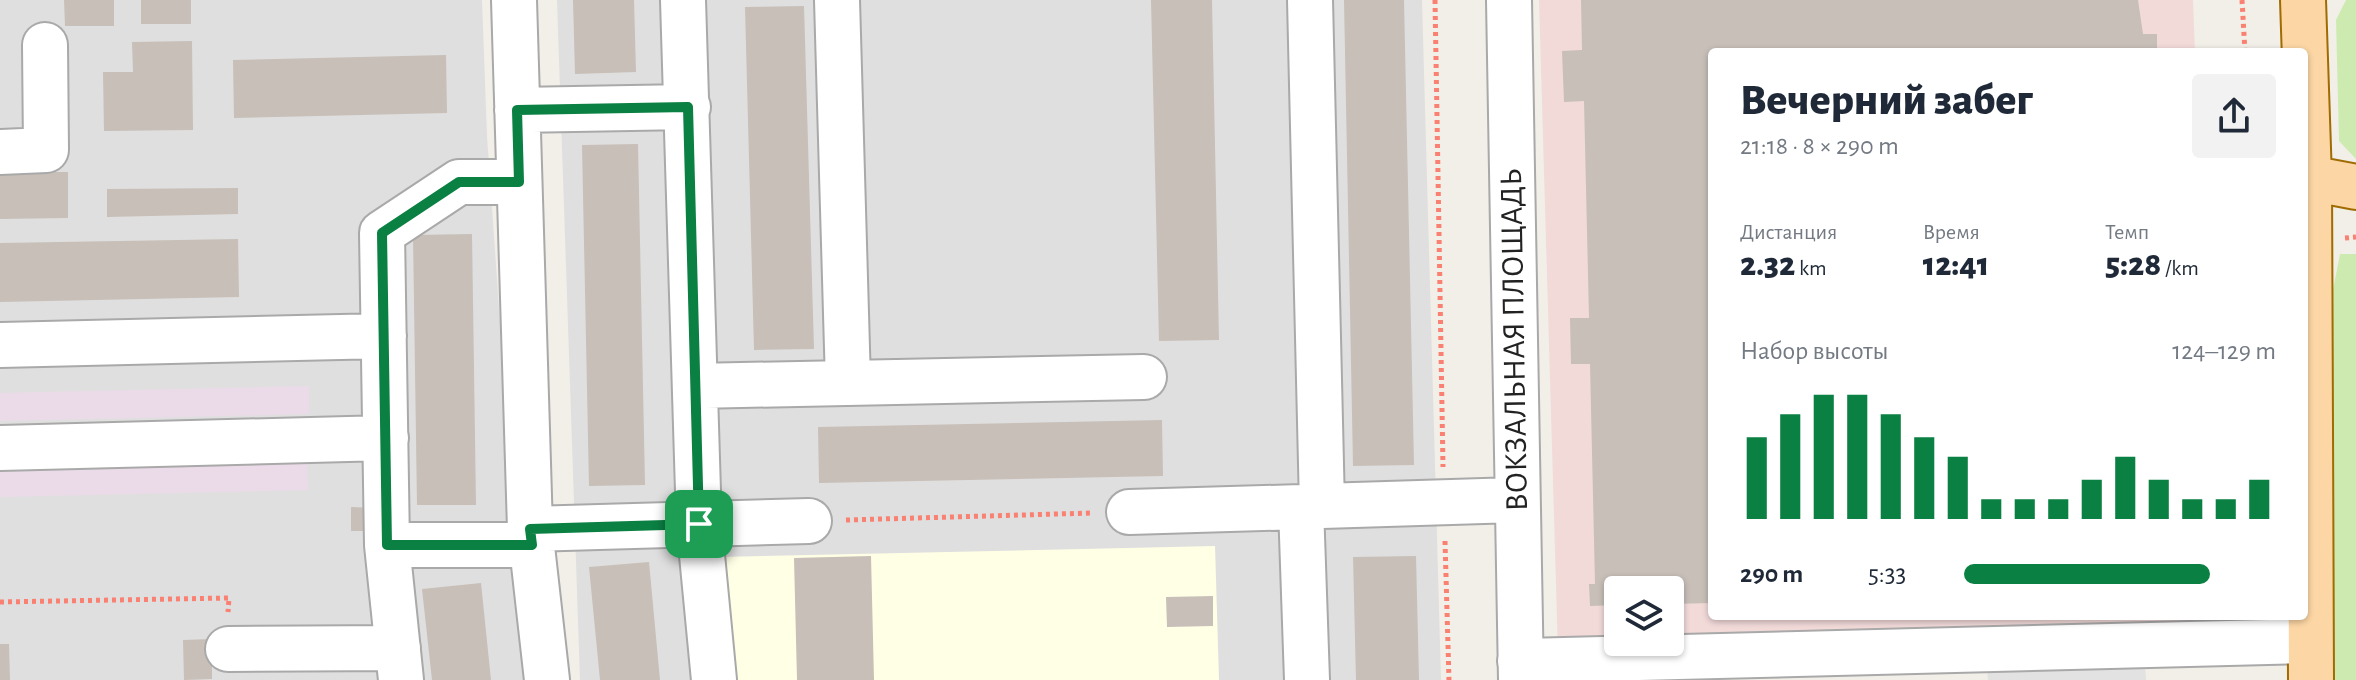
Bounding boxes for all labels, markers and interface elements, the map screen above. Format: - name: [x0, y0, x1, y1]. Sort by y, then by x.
- button: share: [2192, 74, 2276, 158]
- text: Вечерний забег: [1740, 79, 2033, 123]
- text: 21:18 · 8 × 290 m: [1740, 133, 1899, 159]
- street label: ВОКЗАЛЬНАЯ ПЛОЩАДЬ: [1495, 168, 1533, 512]
- text: Дистанция: [1740, 221, 1837, 243]
- text: Время: [1923, 221, 1980, 243]
- text: Темп: [2105, 221, 2149, 243]
- text: 2.32: [1740, 248, 1795, 282]
- text: 12:41: [1923, 248, 1989, 282]
- text: 5:28: [2105, 248, 2161, 282]
- text: km: [1795, 257, 1827, 279]
- text: /km: [2161, 257, 2199, 279]
- text: Набор высоты: [1740, 338, 1889, 364]
- text: 124–129 m: [2172, 338, 2276, 364]
- pin: [665, 490, 733, 558]
- icon: arrive: [677, 502, 721, 546]
- text: 290 m: [1740, 561, 1803, 587]
- text: 5:33: [1868, 561, 1906, 587]
- map controls: [1604, 576, 1684, 656]
- button: layers: [1604, 576, 1684, 656]

